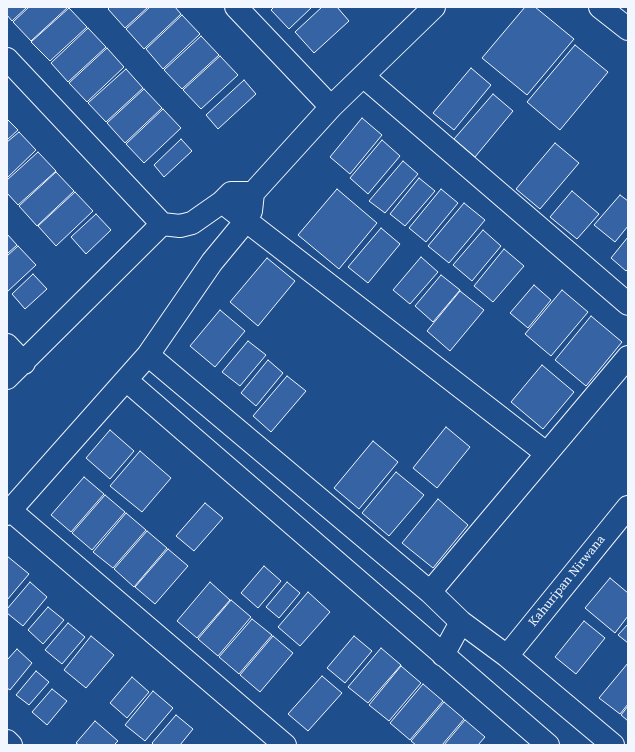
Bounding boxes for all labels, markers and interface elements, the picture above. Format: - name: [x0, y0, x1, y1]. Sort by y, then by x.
- street label: Kahuripan Nirwana: [526, 533, 608, 629]

